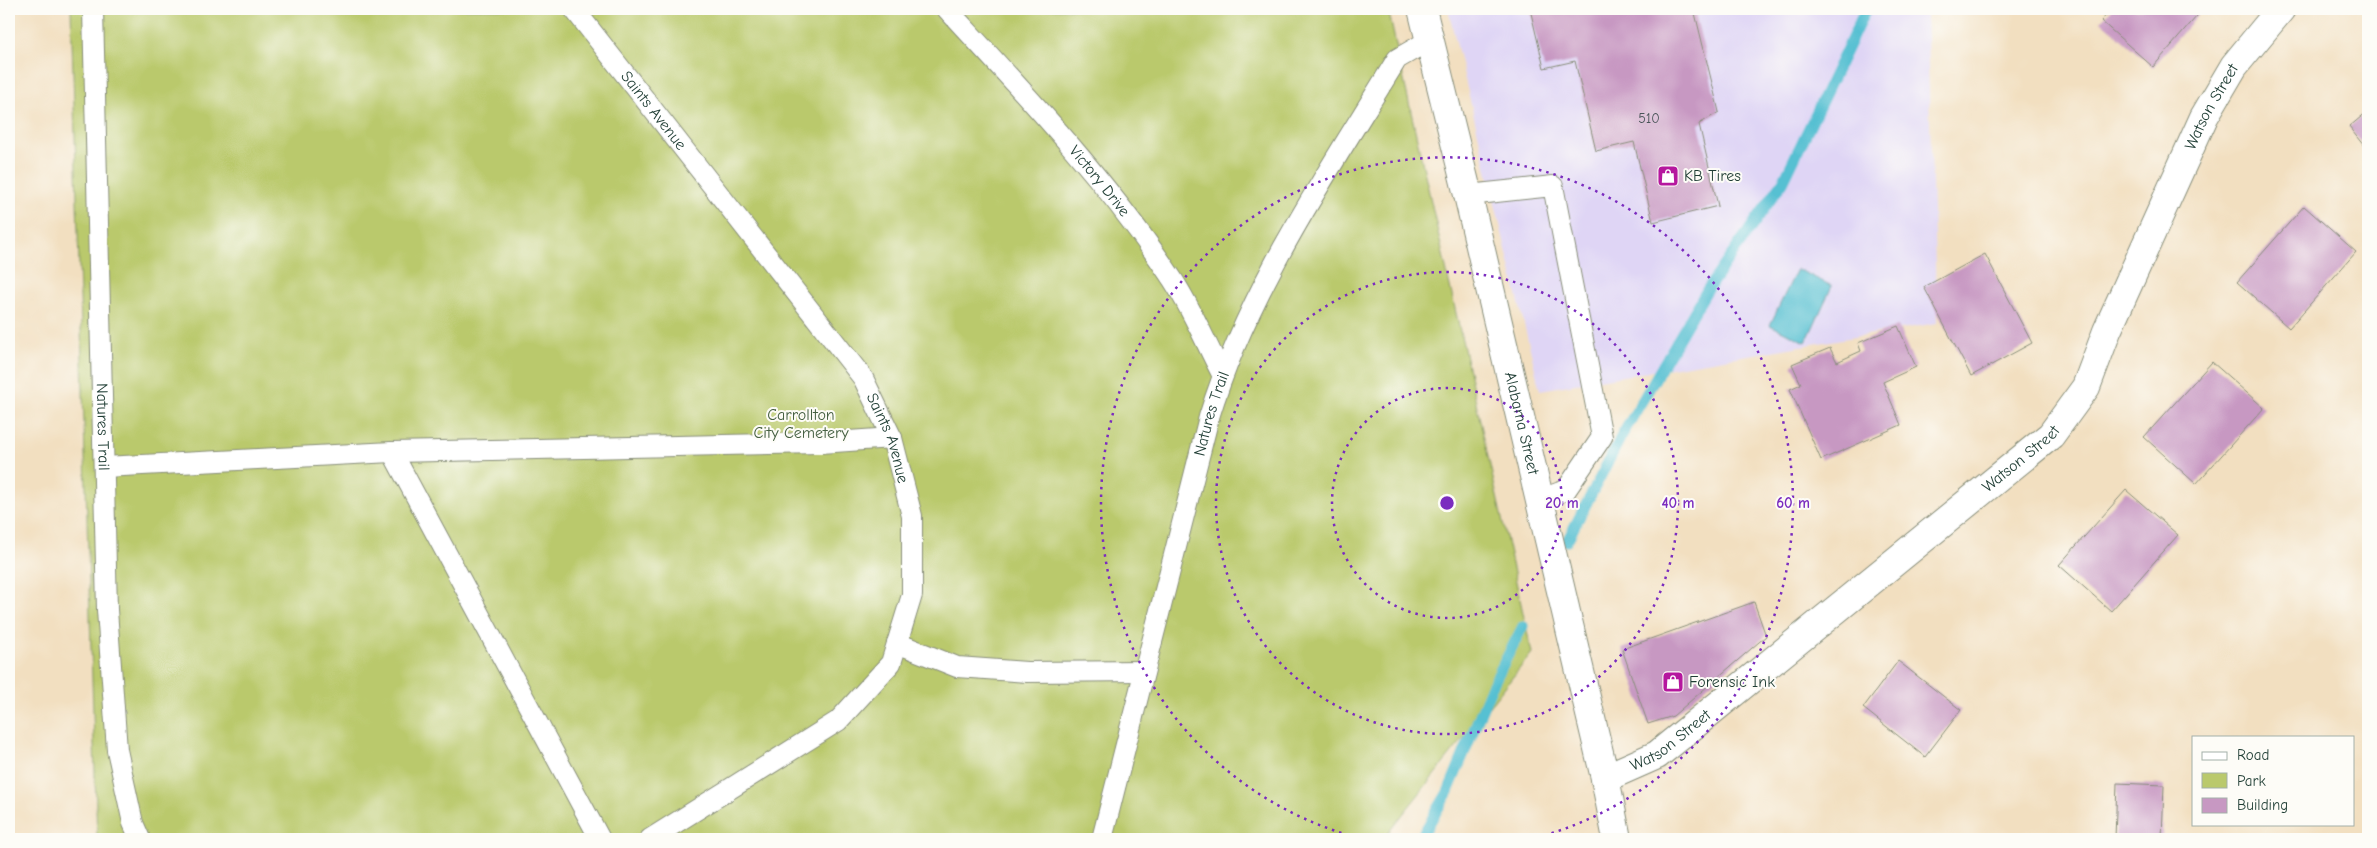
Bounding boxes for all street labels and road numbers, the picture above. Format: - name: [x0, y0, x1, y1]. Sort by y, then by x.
- street label: Watson Street: [2181, 60, 2242, 153]
- street label: Saints Avenue: [617, 68, 690, 153]
- street label: Victory Drive: [1065, 142, 1134, 220]
- street label: Natures Trail: [1190, 369, 1233, 458]
- street label: Alabama Street: [1501, 370, 1542, 477]
- street label: Natures Trail: [93, 383, 113, 471]
- street label: Saints Avenue: [863, 390, 912, 485]
- street label: Watson Street: [1979, 422, 2064, 496]
- street label: Watson Street: [1627, 706, 1715, 775]

